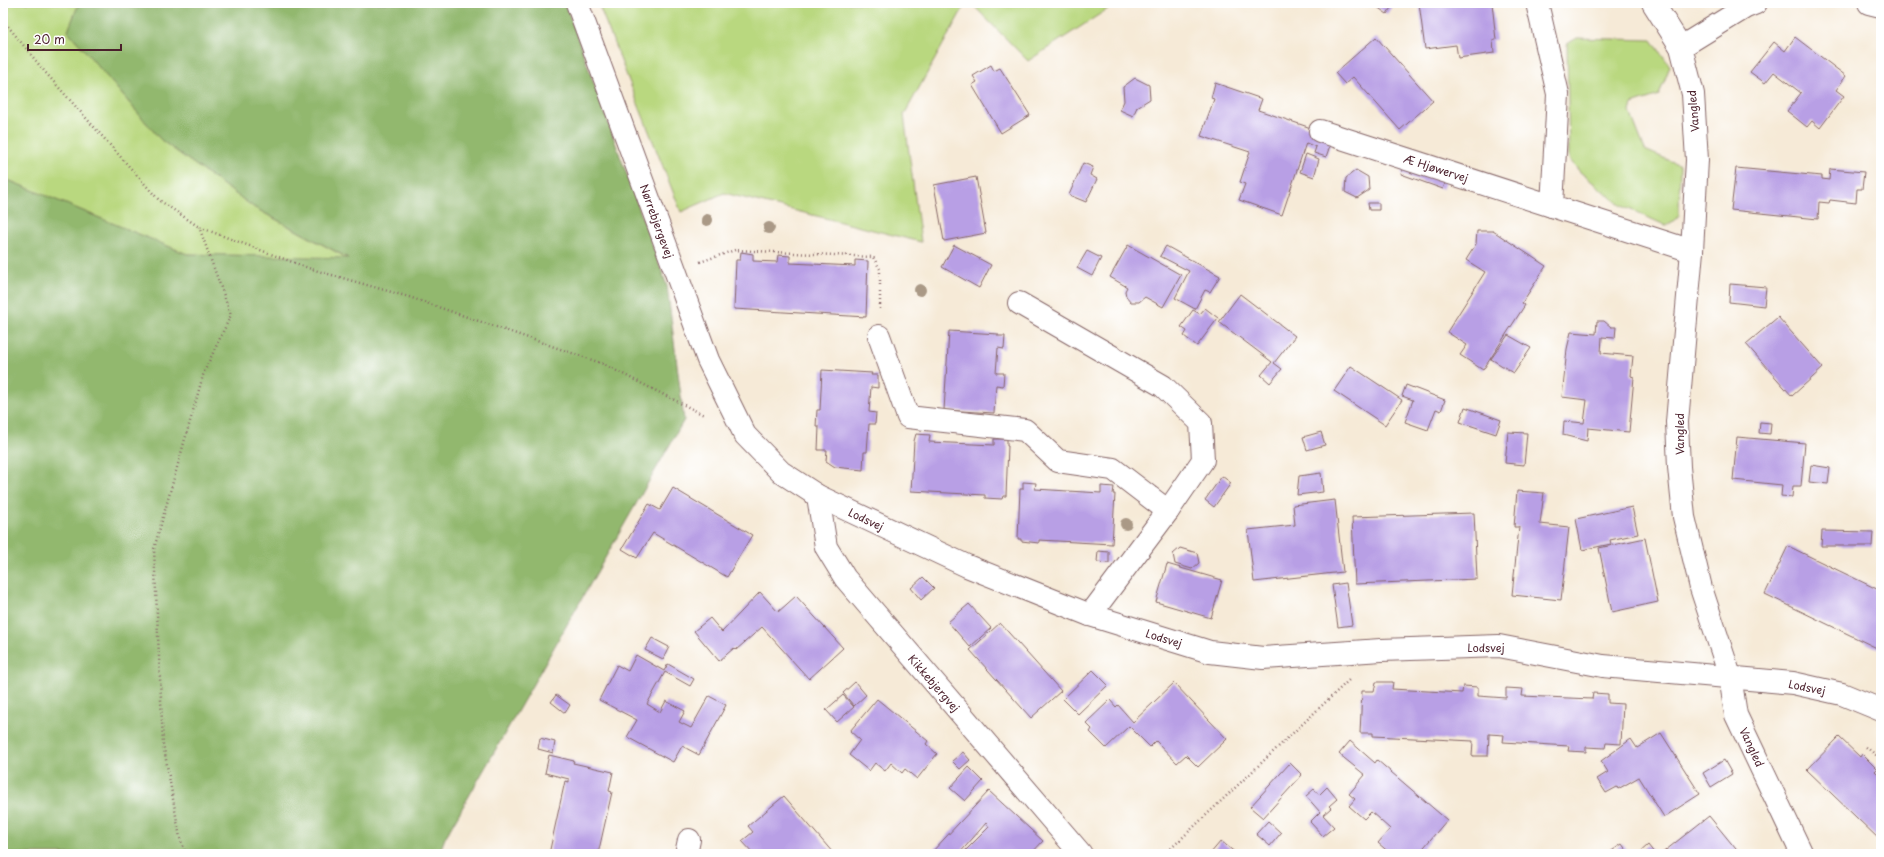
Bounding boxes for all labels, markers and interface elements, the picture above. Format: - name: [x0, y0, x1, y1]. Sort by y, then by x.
- scale bar: [28, 26, 121, 52]
- text: 20 m: [34, 30, 65, 48]
- street label: Vangled: [1683, 89, 1703, 133]
- street label: Æ Hjøwervej: [1402, 150, 1470, 186]
- street label: Nørrebjergevej: [636, 181, 678, 261]
- street label: Vangled: [1671, 413, 1688, 455]
- street label: Lodsvej: [845, 503, 887, 535]
- street label: Lodsvej: [1144, 624, 1184, 652]
- street label: Lodsvej: [1467, 639, 1505, 656]
- street label: Kikkebjergvej: [904, 650, 964, 716]
- street label: Lodsvej: [1787, 675, 1827, 699]
- street label: Vangled: [1735, 724, 1769, 770]

